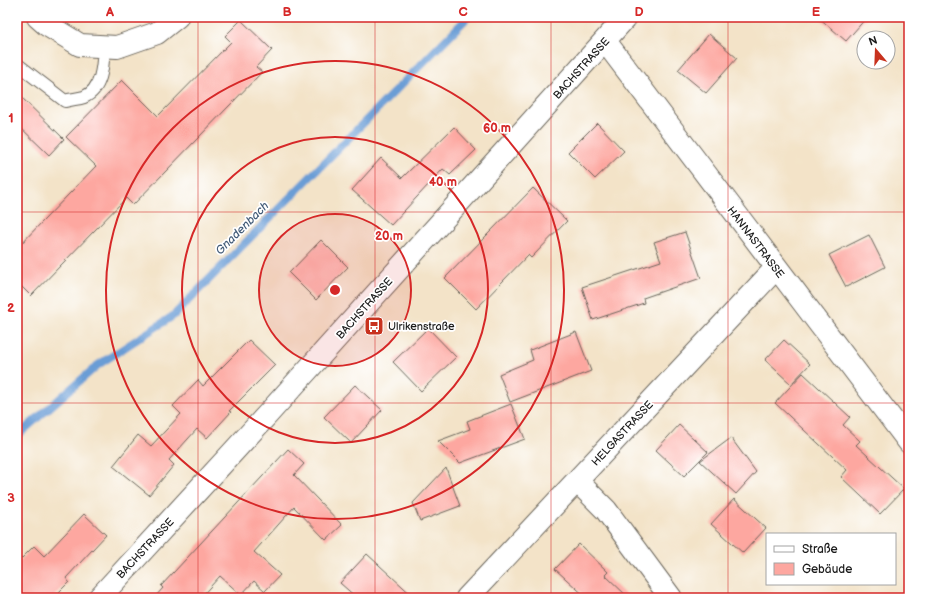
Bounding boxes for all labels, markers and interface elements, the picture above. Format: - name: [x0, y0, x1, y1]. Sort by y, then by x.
- text: A: [105, 4, 114, 20]
- text: B: [282, 4, 292, 20]
- text: C: [458, 4, 468, 20]
- text: D: [634, 4, 644, 20]
- text: E: [812, 4, 821, 20]
- north arrow: [856, 30, 896, 70]
- text: N: [867, 34, 879, 49]
- street label: BACHSTRASSE: [550, 35, 612, 102]
- text: 1: [8, 110, 14, 126]
- text: 60 m: [483, 121, 511, 136]
- text: 40 m: [429, 175, 457, 190]
- water label: Gnadenbach: [213, 198, 273, 258]
- street label: HANNASTRASSE: [724, 204, 787, 281]
- text: 20 m: [375, 229, 403, 244]
- street label: BACHSTRASSE: [333, 275, 395, 342]
- centre of rings: [328, 283, 342, 297]
- text: 2: [7, 300, 15, 316]
- bus stop icon: Ulrikenstraße: [363, 315, 385, 337]
- place label: Ulrikenstraße: [388, 320, 455, 333]
- street label: HELGASTRASSE: [589, 398, 656, 469]
- text: 3: [7, 490, 15, 506]
- street label: BACHSTRASSE: [114, 515, 177, 581]
- legend: [766, 533, 896, 585]
- text: Straße: [802, 542, 838, 557]
- text: Gebäude: [802, 562, 852, 577]

